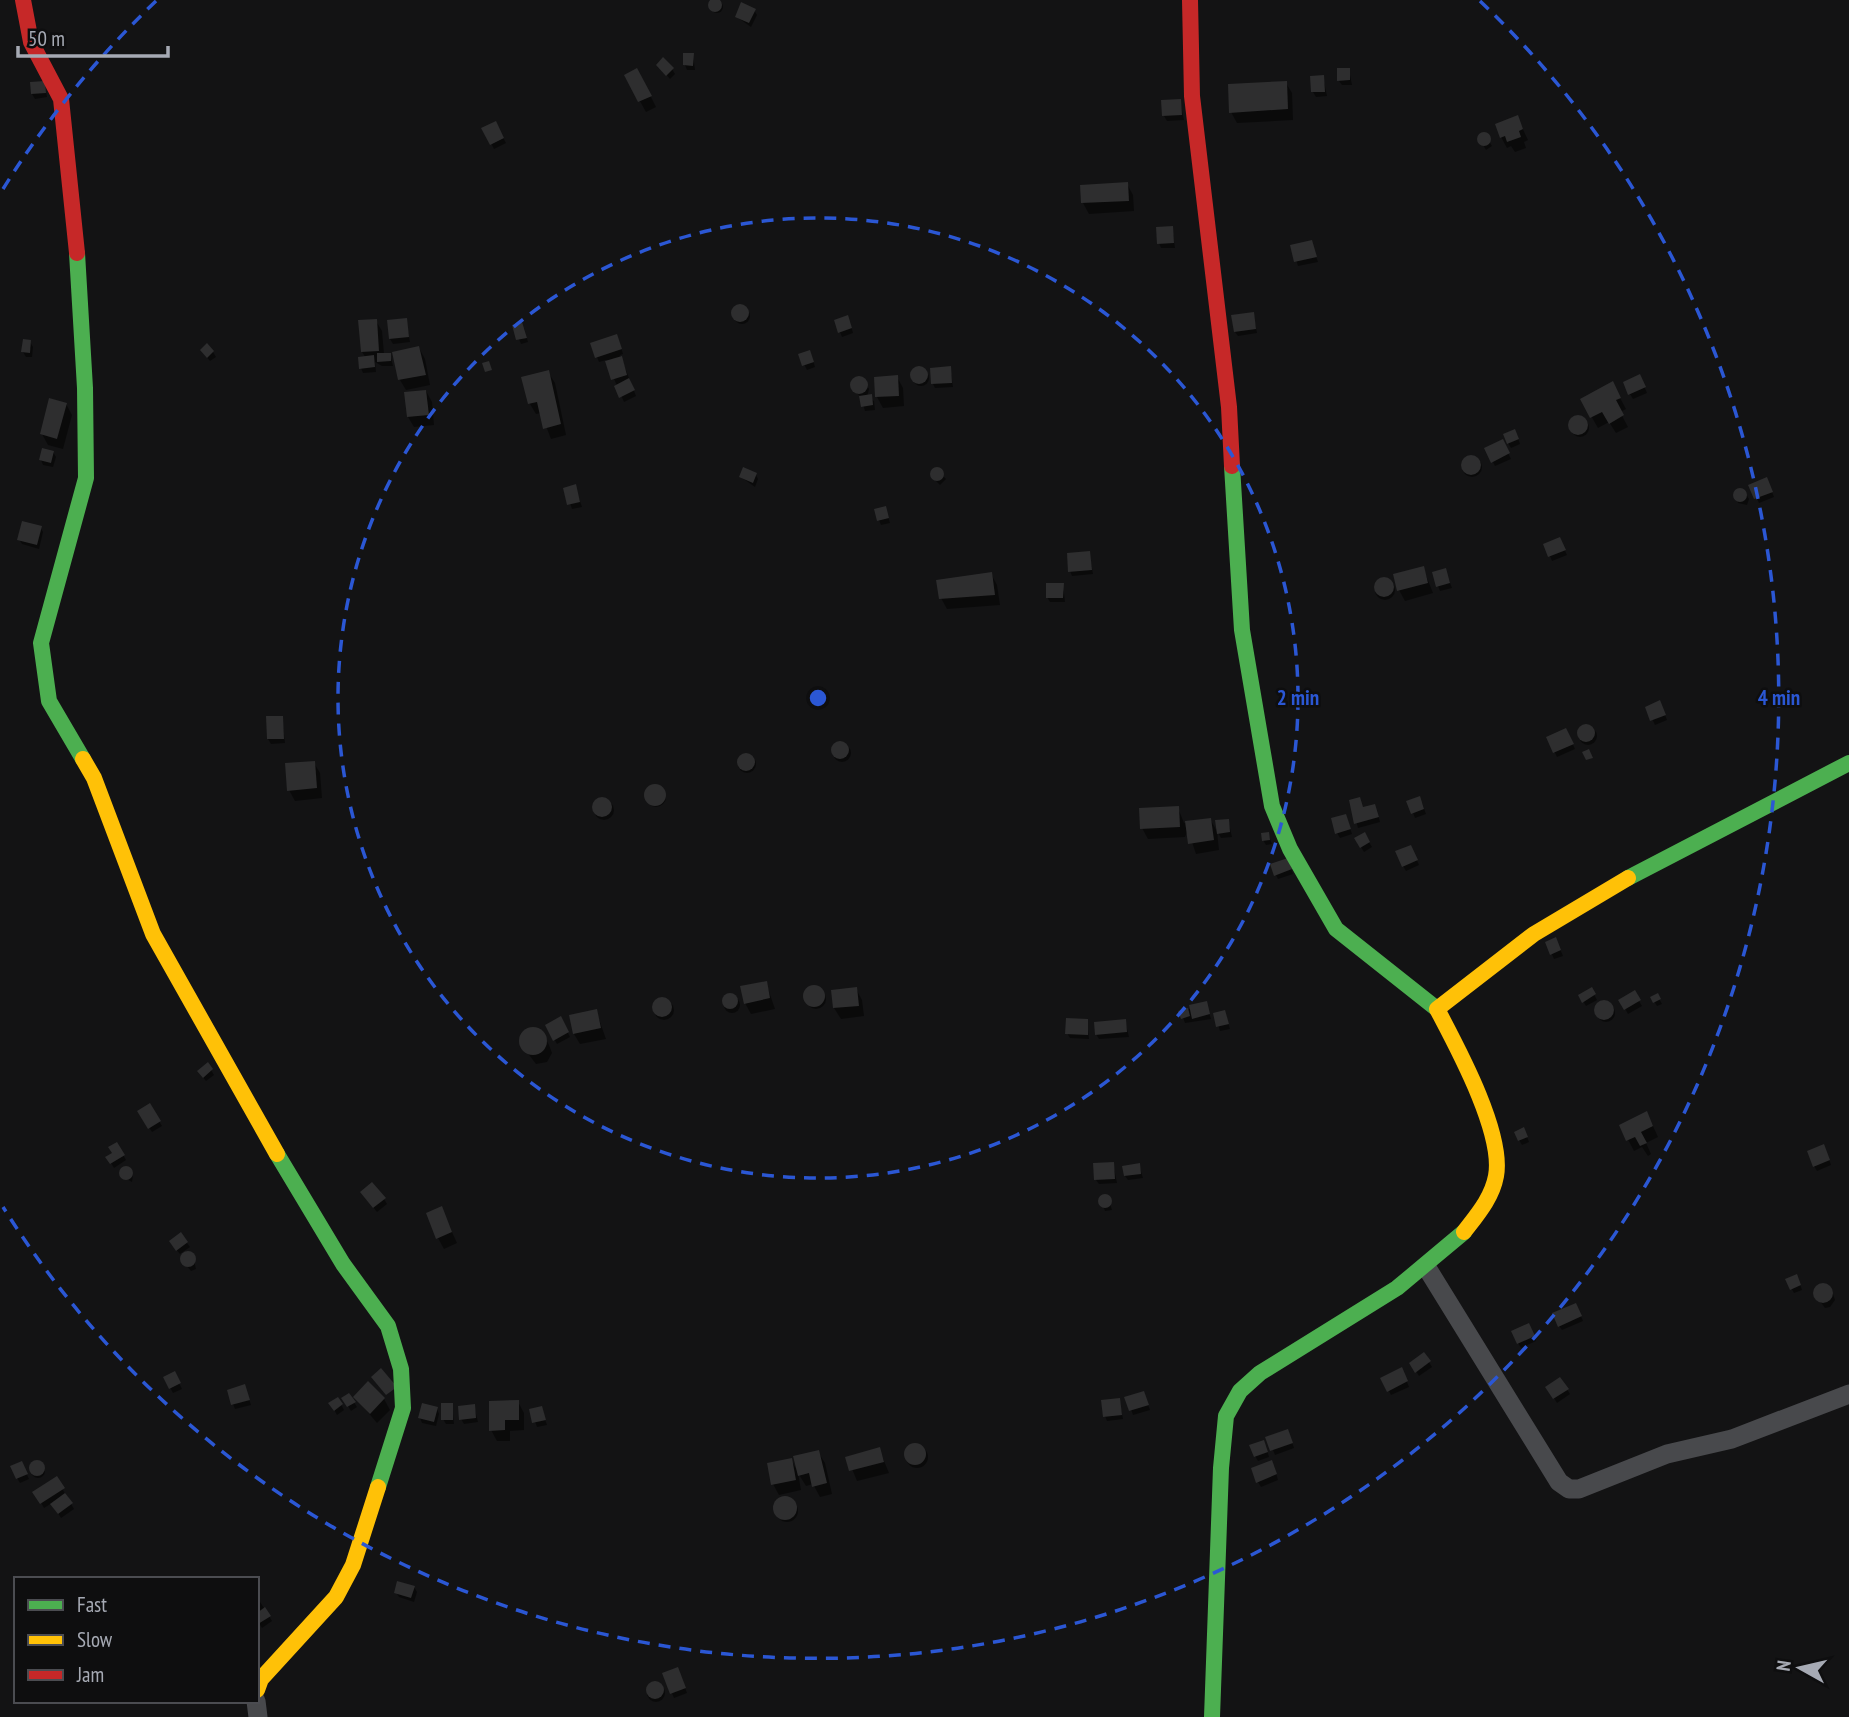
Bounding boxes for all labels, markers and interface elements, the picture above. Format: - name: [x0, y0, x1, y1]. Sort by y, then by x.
- scale bar: [18, 14, 168, 58]
- text: 50 m: [28, 25, 65, 52]
- text: 2 min: [1277, 684, 1319, 711]
- text: 4 min: [1758, 684, 1800, 711]
- centre of rings: [806, 686, 830, 710]
- legend: [14, 1577, 259, 1703]
- text: Fast: [77, 1591, 107, 1618]
- text: Slow: [77, 1626, 113, 1653]
- north arrow: [1765, 1633, 1835, 1703]
- text: N: [1771, 1659, 1796, 1672]
- text: Jam: [76, 1661, 104, 1688]

